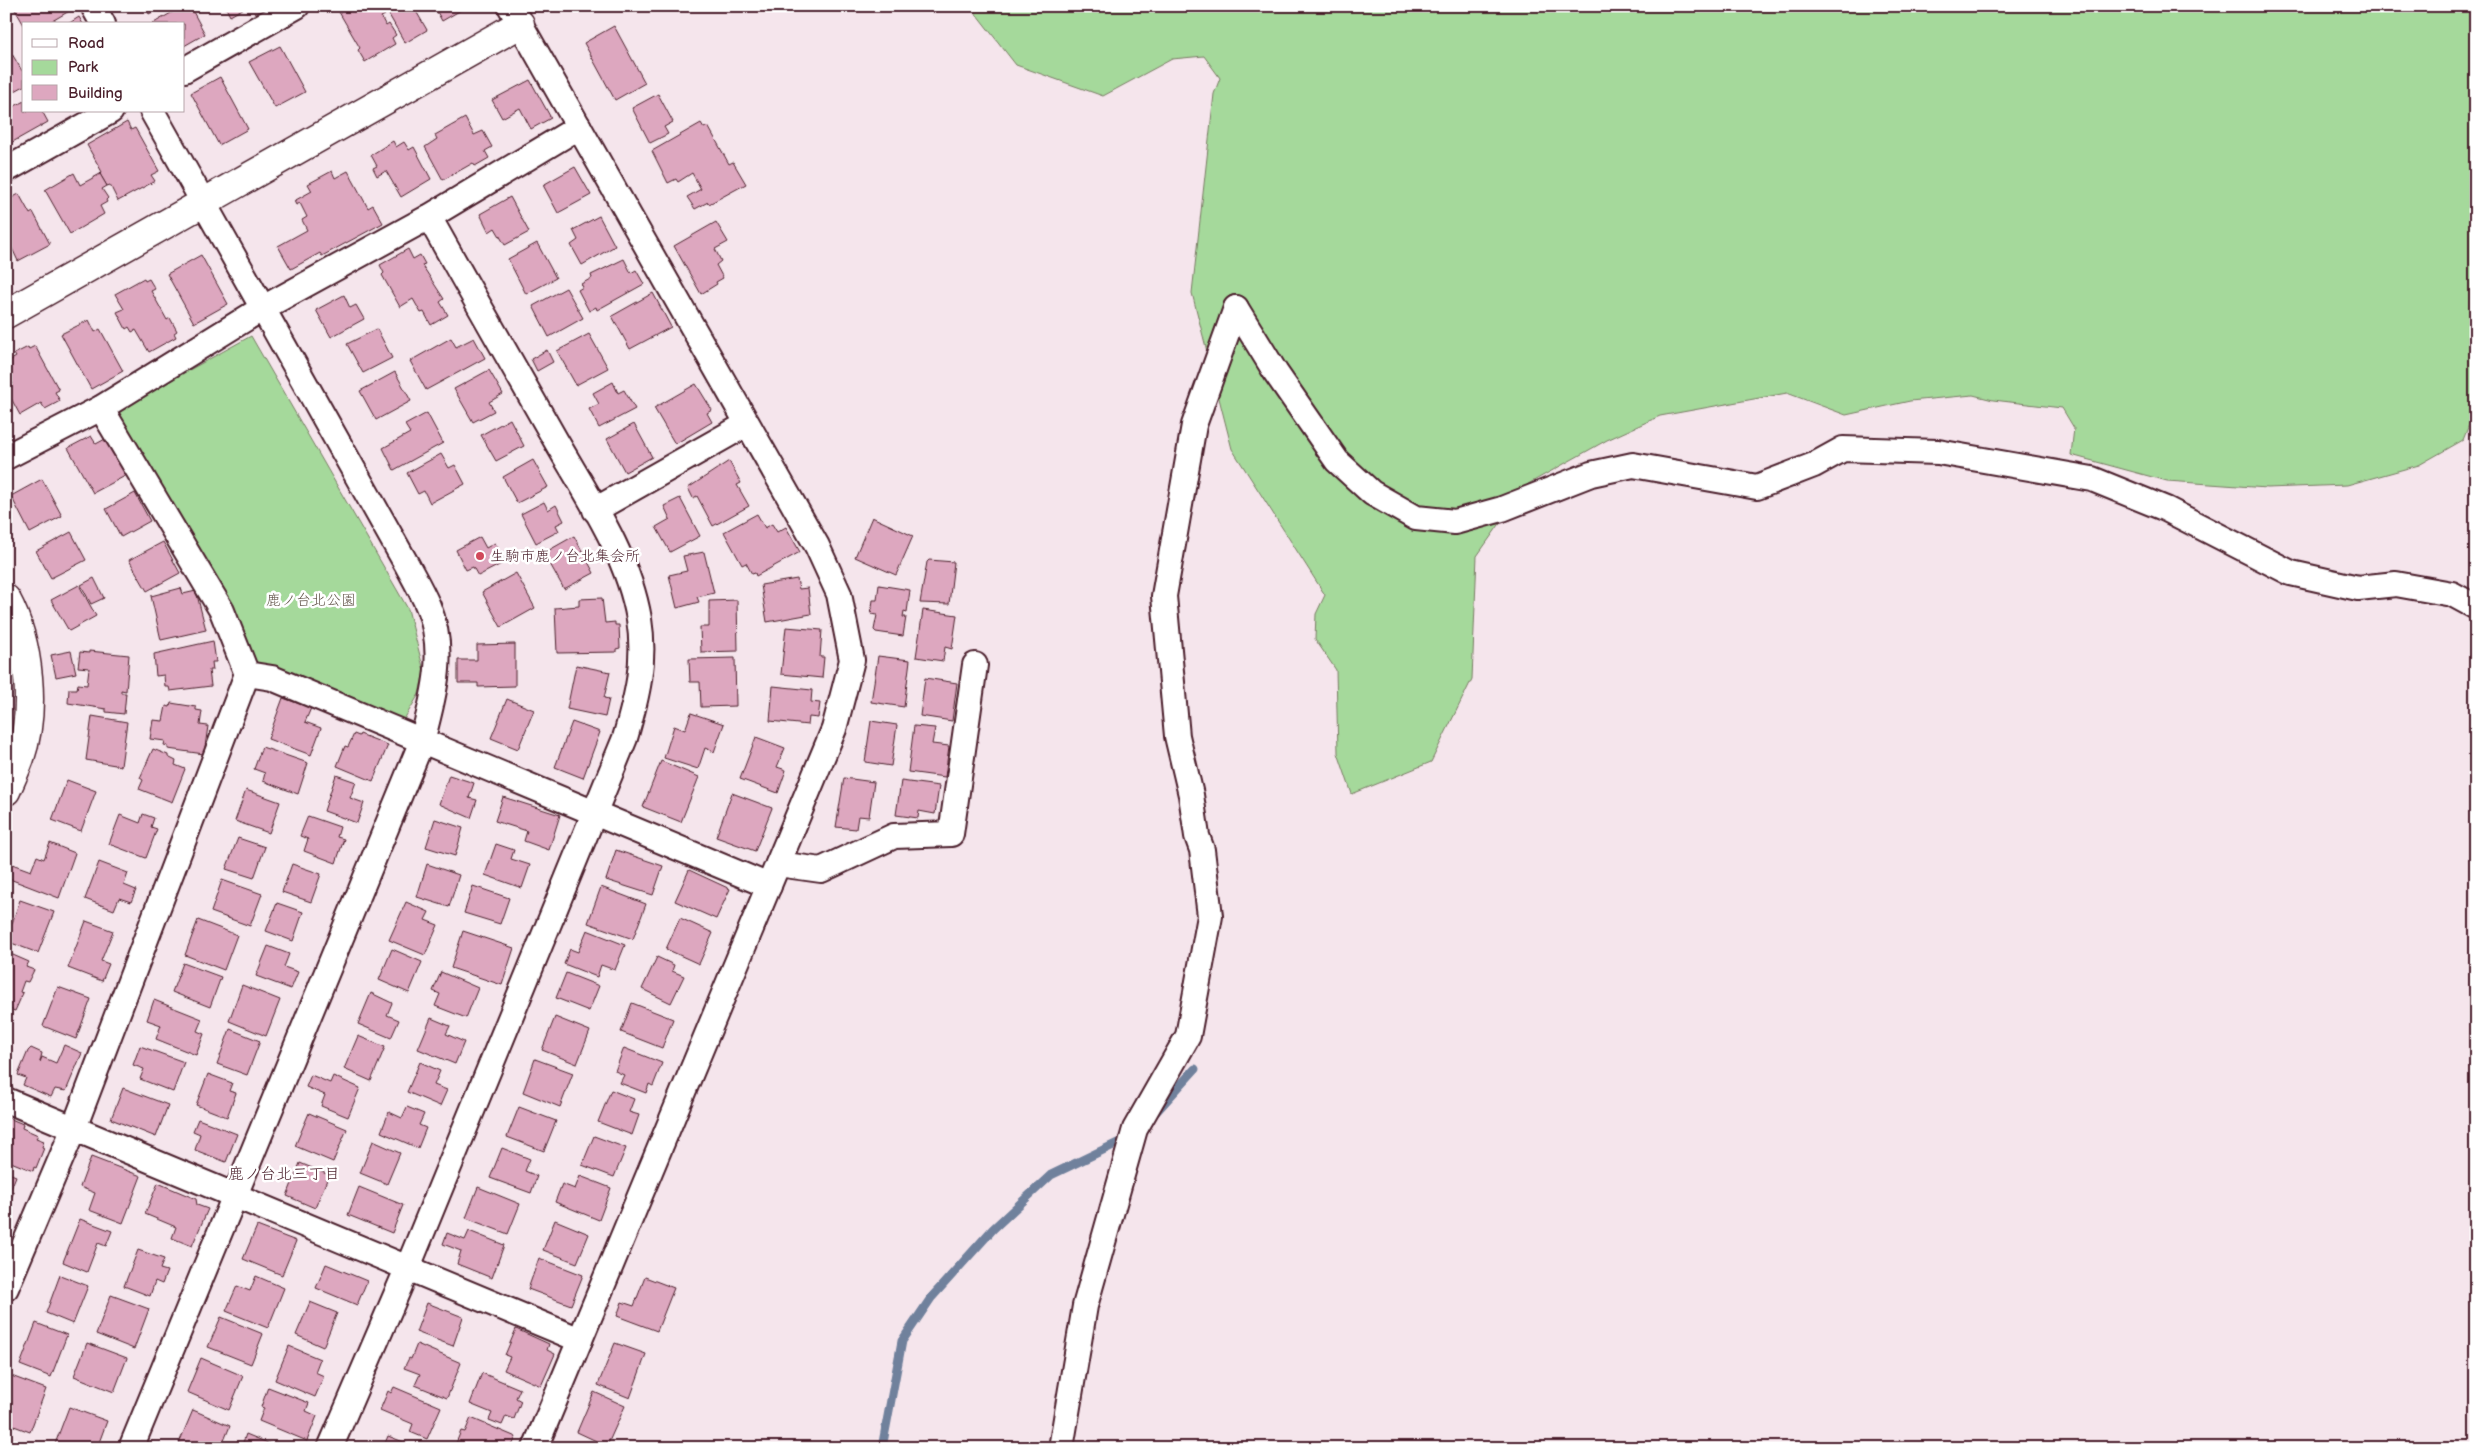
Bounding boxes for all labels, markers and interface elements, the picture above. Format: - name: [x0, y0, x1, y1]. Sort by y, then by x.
- legend: [22, 22, 185, 112]
- text: Road: [68, 34, 104, 53]
- text: Park: [68, 58, 99, 77]
- text: Building: [68, 84, 123, 103]
- place label: 生駒市鹿ノ台北集会所: [490, 547, 640, 566]
- marker: 生駒市鹿ノ台北集会所: [474, 550, 486, 562]
- park label: 鹿ノ台北公園: [266, 591, 356, 610]
- district label: 鹿ノ台北三丁目: [228, 1165, 340, 1184]

